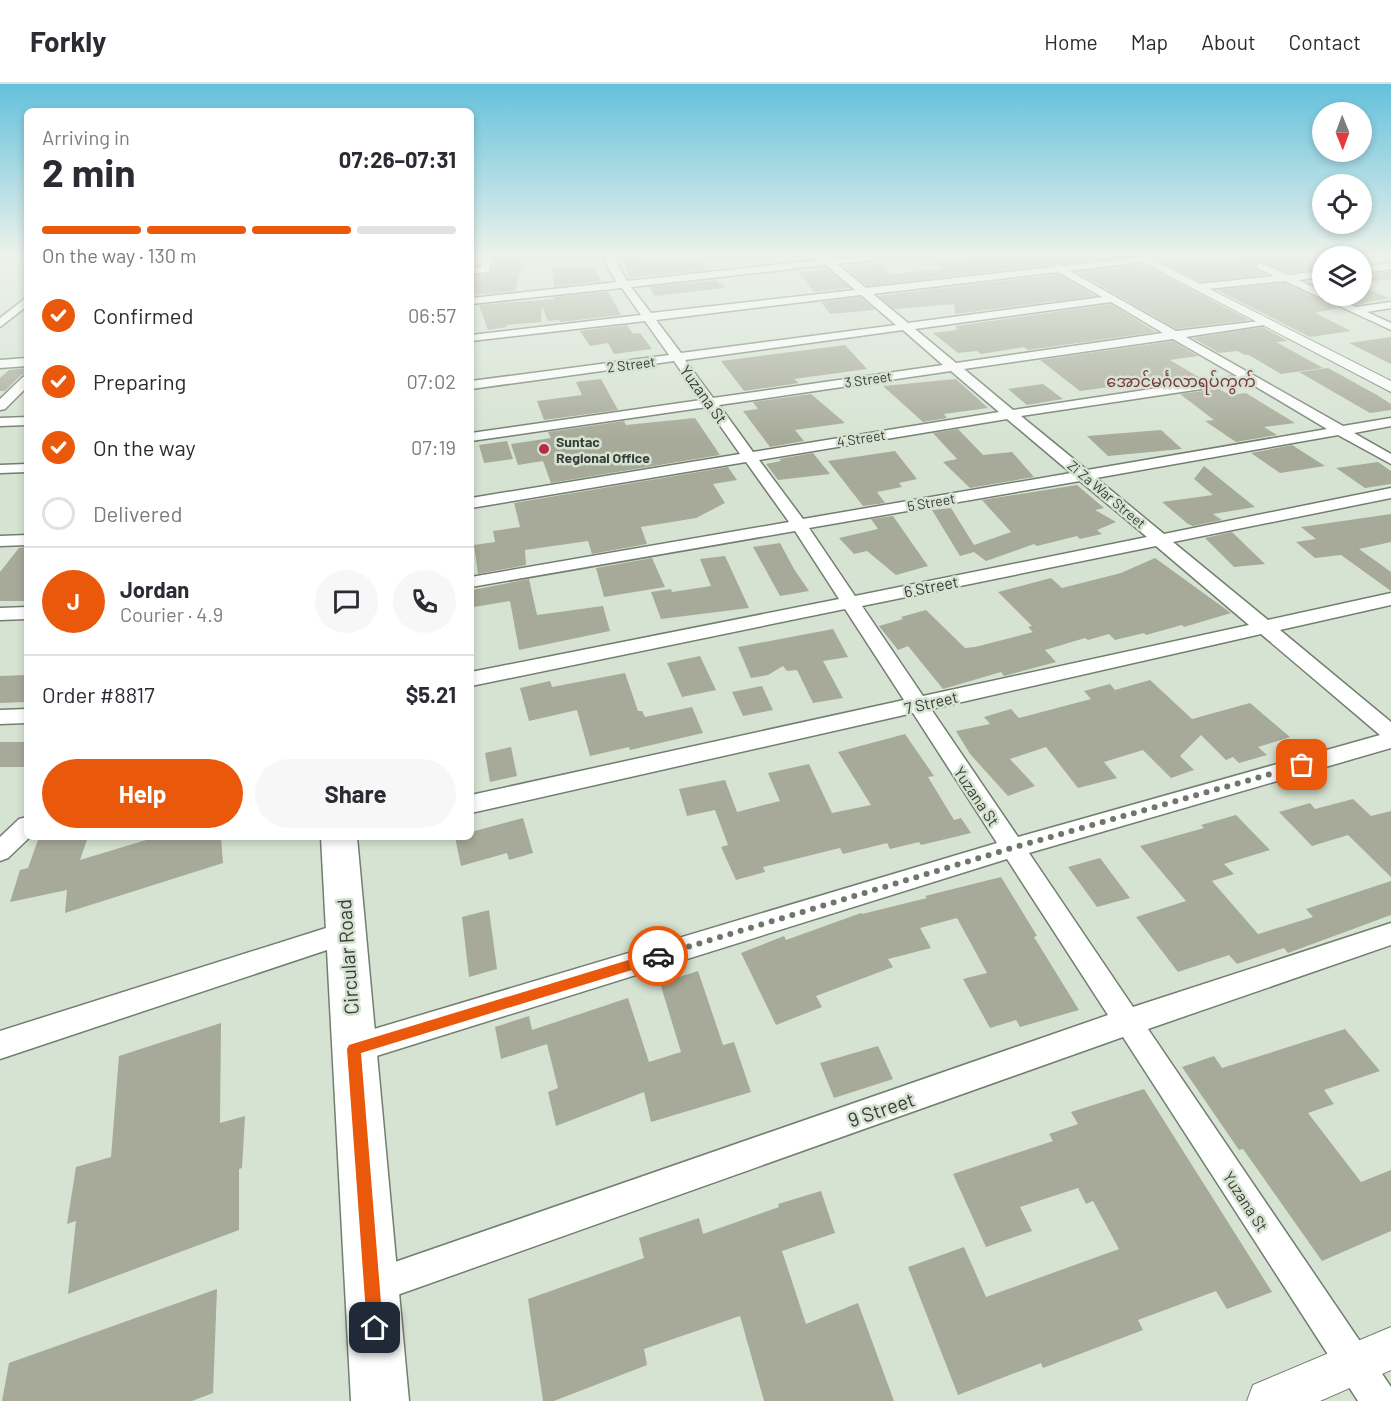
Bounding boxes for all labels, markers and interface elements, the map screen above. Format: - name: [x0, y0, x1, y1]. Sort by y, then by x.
- text: Forkly: [30, 24, 106, 58]
- text: Home: [1044, 29, 1098, 54]
- text: Map: [1131, 29, 1168, 54]
- text: About: [1201, 29, 1256, 54]
- text: Contact: [1289, 29, 1361, 54]
- north arrow: [1312, 102, 1372, 162]
- map controls: [1312, 102, 1372, 306]
- text: Arriving in: [42, 125, 130, 149]
- text: 07:26–07:31: [339, 146, 456, 172]
- text: 2 min: [42, 148, 135, 195]
- button: locate: [1312, 174, 1372, 234]
- text: On the way · 130 m: [42, 243, 197, 267]
- button: layers: [1312, 246, 1372, 306]
- icon: check: [42, 299, 75, 332]
- text: Confirmed: [93, 302, 193, 328]
- text: 06:57: [408, 303, 456, 327]
- street label: 2 Street: [606, 353, 656, 375]
- street label: Yuzana St: [676, 361, 732, 427]
- icon: check: [42, 365, 75, 398]
- street label: 3 Street: [843, 367, 893, 391]
- text: Preparing: [93, 368, 186, 394]
- text: 07:02: [406, 369, 456, 393]
- district label: အောင်မင်္ဂလာရပ်ကွက်: [1106, 370, 1256, 395]
- street label: 4 Street: [836, 426, 886, 450]
- icon: check: [42, 431, 75, 464]
- place label: Suntac Regional Office: [556, 433, 650, 466]
- text: On the way: [93, 434, 196, 460]
- text: 07:19: [411, 435, 456, 459]
- marker: Suntac Regional Office: [537, 442, 551, 456]
- street label: Zi Za War Street: [1065, 456, 1149, 532]
- street label: 5 Street: [906, 489, 956, 515]
- text: Delivered: [93, 500, 182, 526]
- button: chat: [315, 570, 378, 633]
- button: phone: [393, 570, 456, 633]
- street label: 6 Street: [902, 571, 960, 601]
- text: Jordan: [120, 576, 189, 602]
- text: J: [67, 588, 80, 614]
- text: Courier · 4.9: [120, 602, 223, 626]
- text: Order #8817: [42, 681, 155, 707]
- text: $5.21: [406, 681, 456, 707]
- street label: 7 Street: [902, 687, 960, 717]
- pin: [1276, 739, 1327, 790]
- icon: bag: [1285, 748, 1318, 781]
- button: Help: [42, 759, 243, 828]
- button: Share: [255, 759, 456, 828]
- street label: Yuzana St: [950, 763, 1004, 829]
- street label: Circular Road: [331, 898, 363, 1016]
- courier: [628, 926, 688, 986]
- icon: car: [642, 940, 675, 973]
- street label: 9 Street: [844, 1086, 918, 1132]
- street label: Yuzana St: [1220, 1167, 1272, 1235]
- pin: [349, 1302, 400, 1353]
- icon: home: [358, 1311, 391, 1344]

